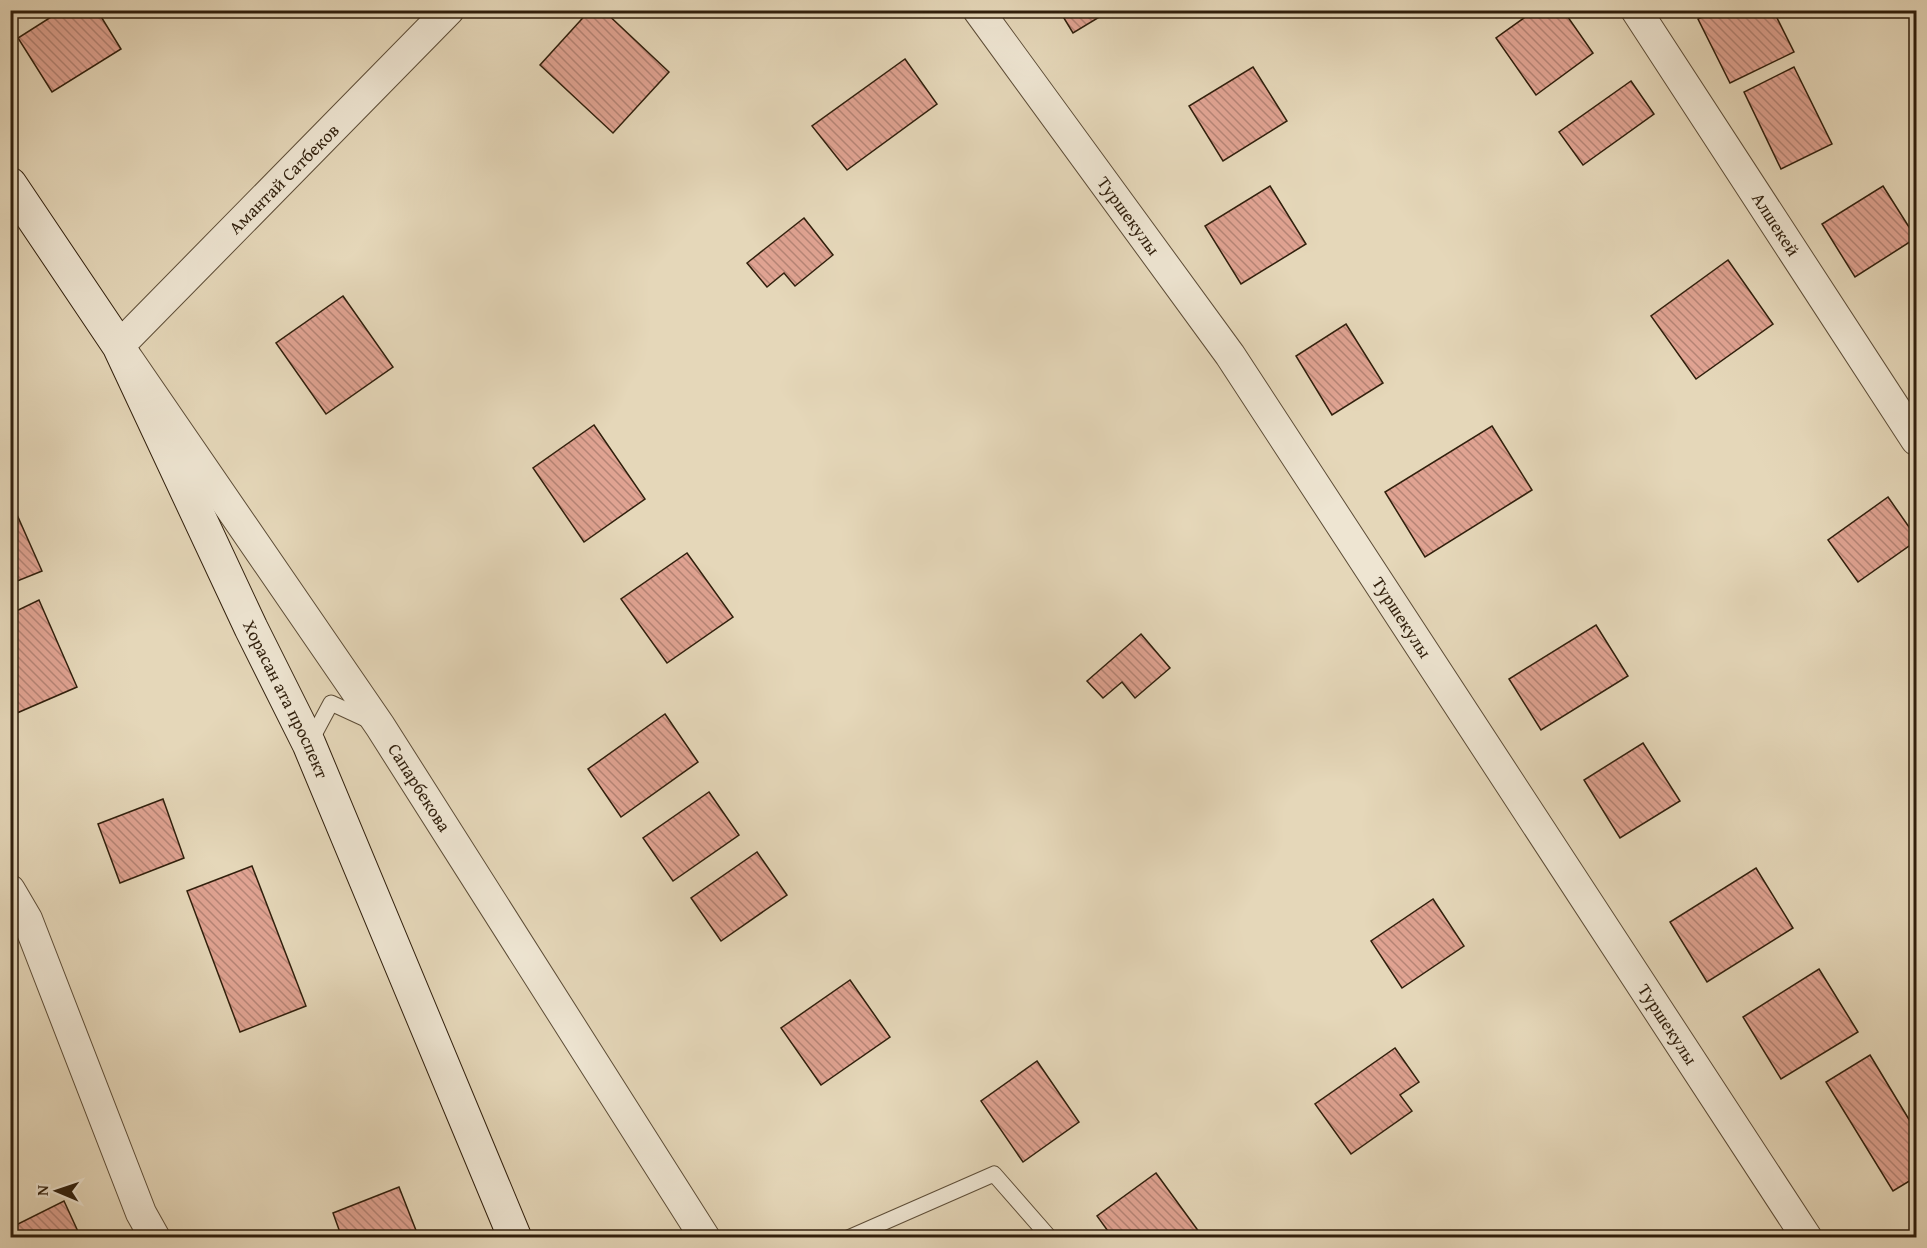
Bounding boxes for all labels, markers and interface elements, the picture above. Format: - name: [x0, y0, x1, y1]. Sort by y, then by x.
- street label: Амантай Сатбеков: [222, 117, 345, 240]
- street label: Туршекулы: [1091, 170, 1167, 261]
- street label: Алшекей: [1745, 187, 1807, 262]
- street label: Туршекулы: [1366, 571, 1439, 664]
- street label: Хорасан ата проспект: [236, 616, 336, 783]
- street label: Сапарбекова: [381, 738, 458, 837]
- street label: Туршекулы: [1631, 978, 1705, 1071]
- north arrow: [27, 1161, 87, 1221]
- text: N: [30, 1184, 54, 1196]

